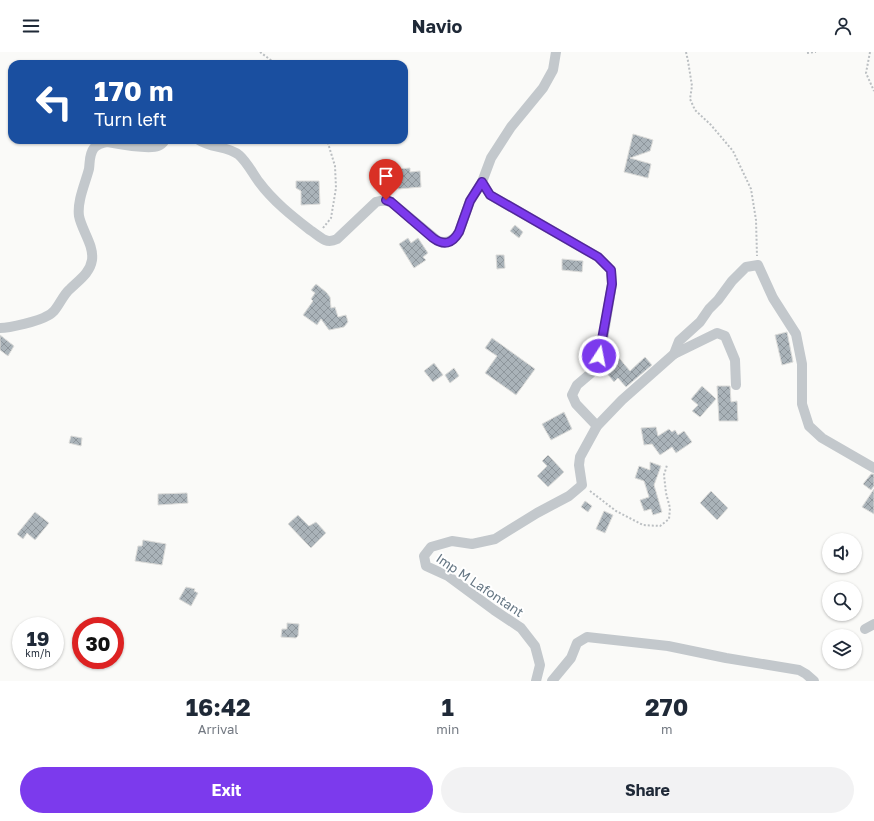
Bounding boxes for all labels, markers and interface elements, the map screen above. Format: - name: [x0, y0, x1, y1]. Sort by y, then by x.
- icon: menu: [20, 15, 42, 37]
- text: Navio: [412, 15, 462, 37]
- icon: person: [832, 15, 854, 37]
- text: 170 m: [94, 74, 173, 107]
- icon: left: [28, 76, 80, 128]
- text: Turn left: [94, 108, 167, 130]
- pin: [369, 159, 403, 200]
- icon: arrive: [375, 165, 397, 187]
- position arrow: [578, 335, 620, 377]
- map controls: [822, 533, 862, 669]
- button: sound: [822, 533, 862, 573]
- street label: Imp M Lafontant: [433, 550, 527, 620]
- button: search: [822, 581, 862, 621]
- speed limit sign: 30: [72, 617, 124, 669]
- text: 19: [26, 626, 49, 650]
- button: layers: [822, 629, 862, 669]
- text: km/h: [25, 647, 51, 659]
- text: 16:42: [186, 692, 251, 721]
- text: 1: [442, 692, 454, 721]
- text: 270: [645, 692, 688, 721]
- text: Arrival: [198, 721, 239, 737]
- text: min: [436, 721, 459, 737]
- text: m: [661, 721, 672, 737]
- button: Exit: [20, 767, 433, 813]
- button: Share: [441, 767, 854, 813]

